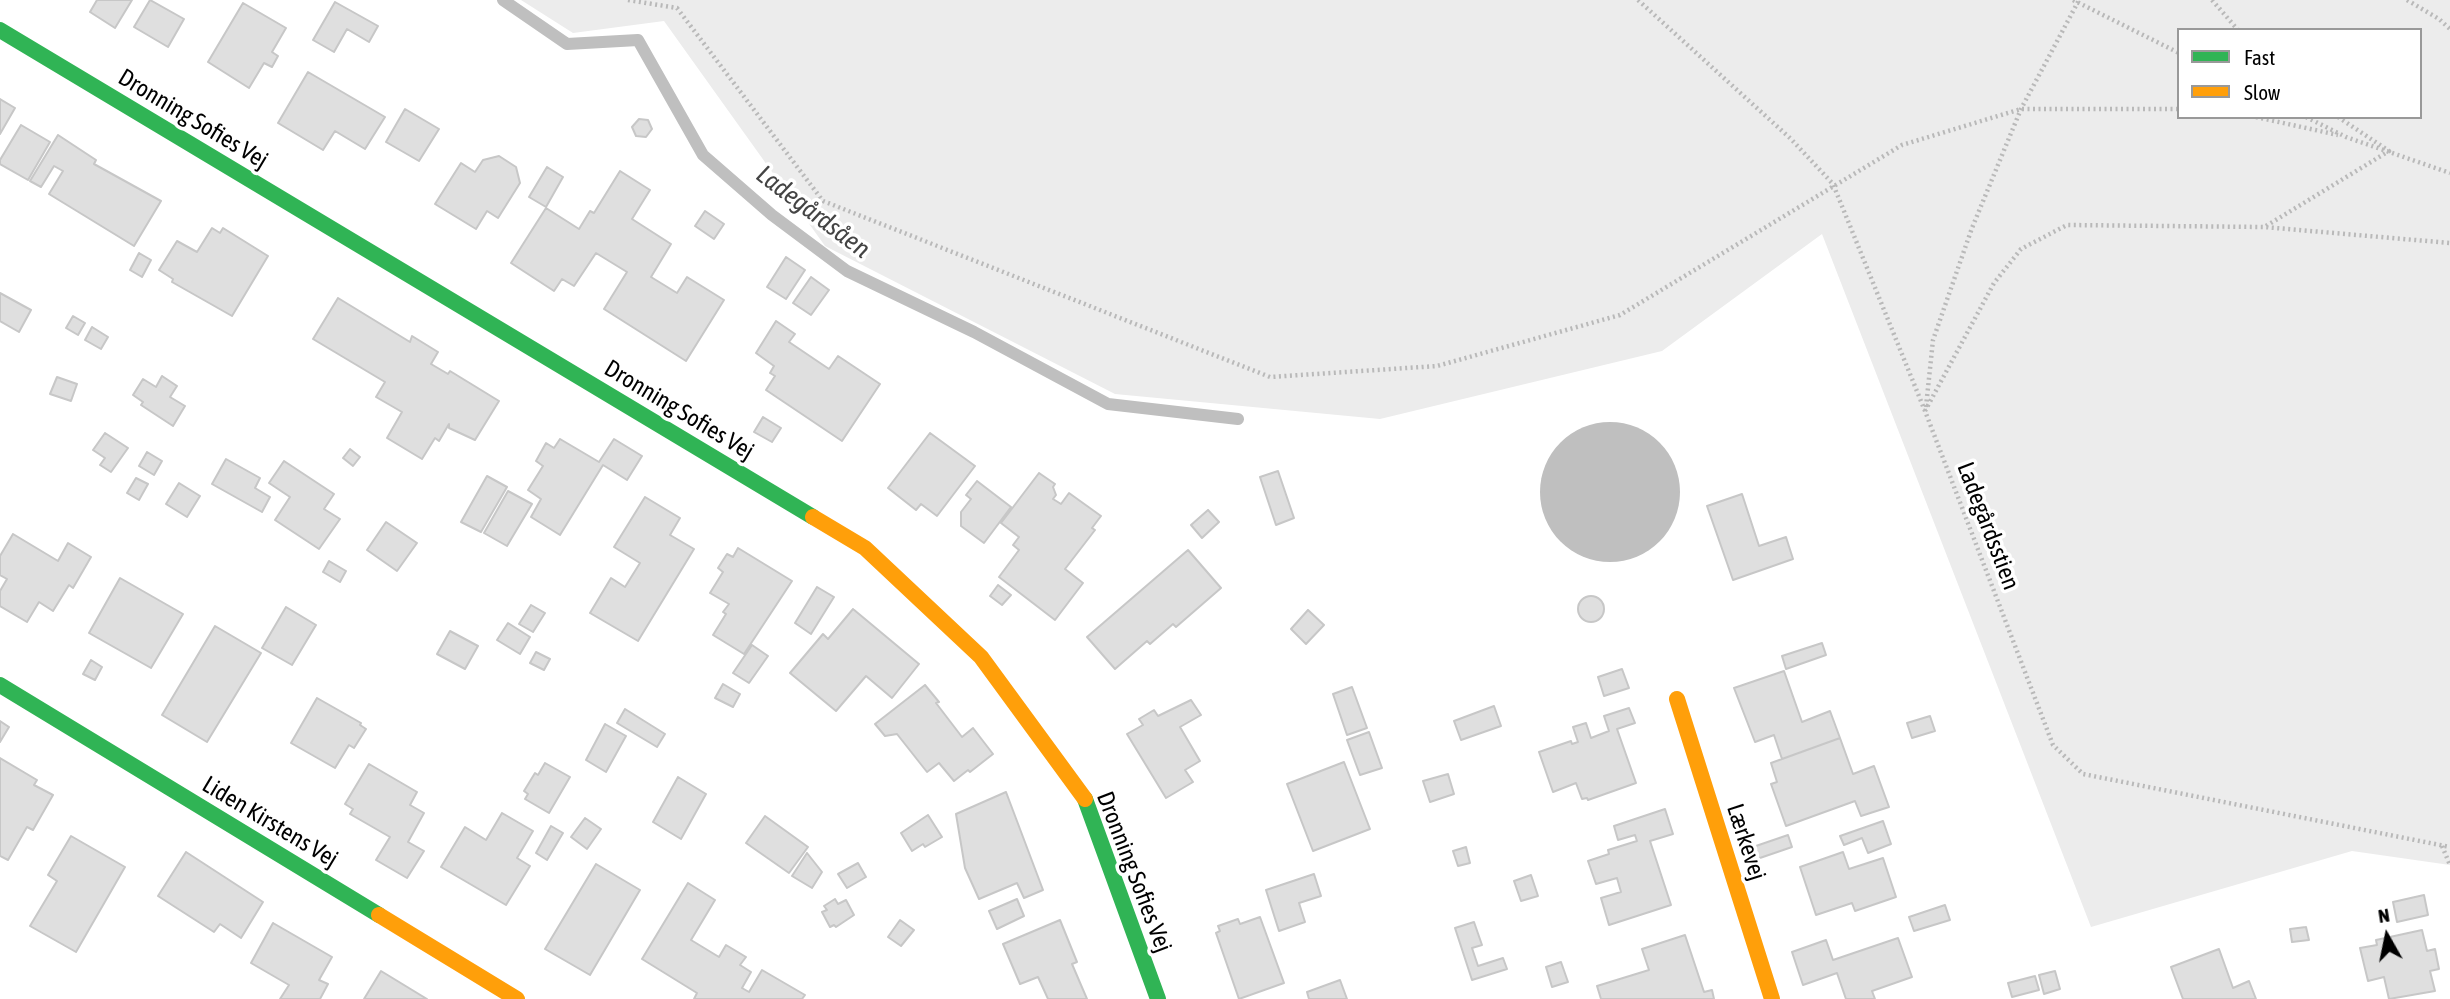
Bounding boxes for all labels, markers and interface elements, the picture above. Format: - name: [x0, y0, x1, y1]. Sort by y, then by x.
- legend: [2177, 28, 2422, 119]
- text: Fast: [2244, 45, 2275, 69]
- street label: Dronning Sofies Vej: [113, 63, 273, 175]
- text: Slow: [2244, 80, 2280, 104]
- water label: Ladegårdsåen: [750, 159, 876, 265]
- street label: Dronning Sofies Vej: [599, 354, 759, 466]
- street label: Ladegårdsstien: [1951, 458, 2025, 594]
- street label: Liden Kirstens Vej: [197, 770, 343, 874]
- street label: Dronning Sofies Vej: [1090, 788, 1178, 956]
- street label: Lærkevej: [1720, 800, 1772, 884]
- north arrow: [2352, 901, 2422, 971]
- text: N: [2376, 904, 2391, 927]

